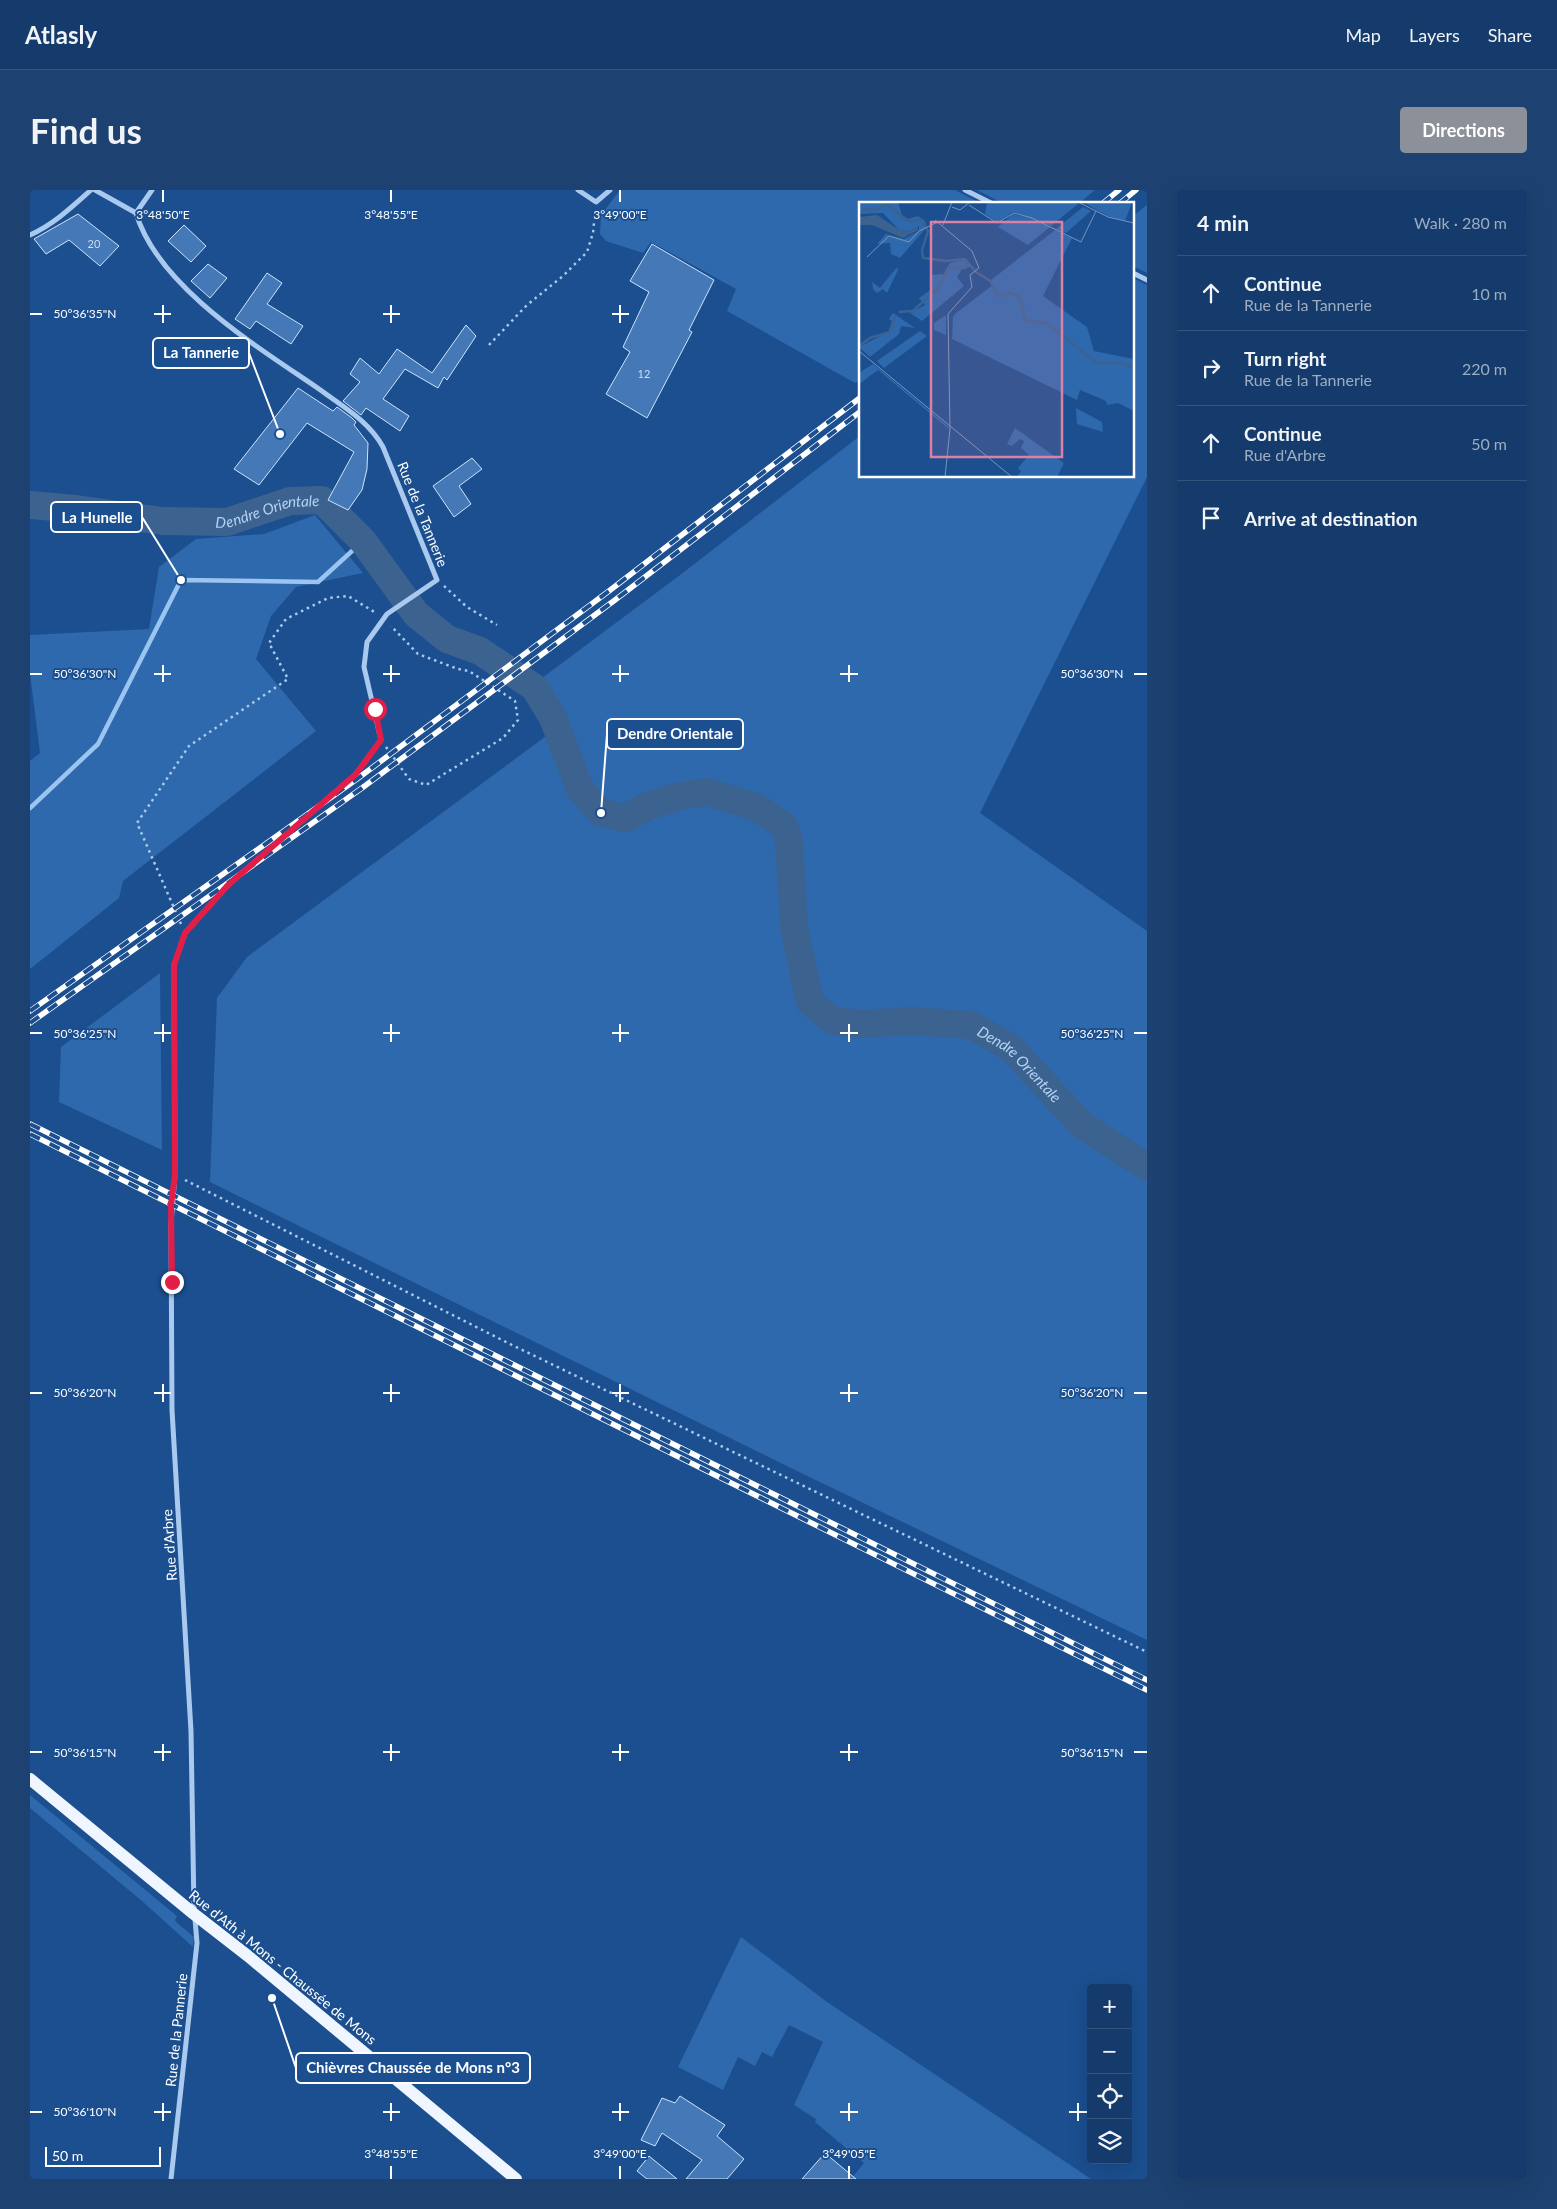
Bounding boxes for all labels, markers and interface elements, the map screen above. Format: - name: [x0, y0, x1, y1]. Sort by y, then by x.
- text: Atlasly: [25, 20, 97, 49]
- text: Map: [1345, 24, 1381, 46]
- text: Layers: [1409, 24, 1460, 46]
- text: Share: [1488, 24, 1532, 46]
- button: Directions: [1400, 107, 1527, 153]
- text: Find us: [30, 109, 142, 151]
- inset map: [859, 202, 1134, 478]
- text: 3°48'50"E: [136, 207, 190, 222]
- text: 3°48'55"E: [364, 207, 418, 222]
- text: 3°49'00"E: [593, 207, 647, 222]
- text: 4 min: [1197, 210, 1249, 235]
- text: Walk · 280 m: [1414, 213, 1507, 232]
- house number: 20: [88, 237, 101, 250]
- text: Continue: [1244, 272, 1322, 295]
- icon: ahead: [1197, 279, 1225, 307]
- text: 10 m: [1471, 284, 1507, 303]
- text: Rue de la Tannerie: [1244, 295, 1372, 314]
- text: 50°36'35"N: [54, 306, 116, 321]
- callout: La Tannerie: [153, 338, 249, 368]
- text: La Tannerie: [163, 343, 239, 361]
- text: Turn right: [1244, 347, 1326, 370]
- icon: right: [1197, 354, 1225, 382]
- text: 220 m: [1462, 359, 1507, 378]
- house number: 12: [638, 367, 650, 380]
- text: Rue de la Tannerie: [1244, 370, 1372, 389]
- text: Continue: [1244, 422, 1322, 445]
- icon: ahead: [1197, 429, 1225, 457]
- text: 50 m: [1471, 434, 1507, 453]
- text: Rue d'Arbre: [1244, 445, 1326, 464]
- street label: Rue de la Tannerie: [394, 459, 452, 569]
- water label: Dendre Orientale: [215, 491, 320, 531]
- callout: La Hunelle: [51, 502, 142, 532]
- icon: arrive: [1197, 504, 1225, 532]
- text: Arrive at destination: [1244, 507, 1417, 530]
- text: La Hunelle: [62, 508, 132, 526]
- text: 50°36'30"N: [54, 666, 116, 681]
- text: 50°36'30"N: [1061, 666, 1123, 681]
- route start: [364, 698, 387, 721]
- callout: Dendre Orientale: [607, 719, 743, 749]
- text: Dendre Orientale: [617, 724, 733, 742]
- water label: Dendre Orientale: [974, 1022, 1065, 1106]
- text: 50°36'25"N: [54, 1026, 116, 1041]
- text: 50°36'25"N: [1061, 1026, 1123, 1041]
- route end: [161, 1271, 184, 1294]
- text: 50°36'20"N: [54, 1385, 116, 1400]
- text: 50°36'20"N: [1061, 1385, 1123, 1400]
- street label: Rue d'Arbre: [158, 1509, 180, 1581]
- text: 50°36'15"N: [54, 1745, 116, 1760]
- text: 50°36'15"N: [1061, 1745, 1123, 1760]
- street label: Rue d'Ath à Mons - Chaussée de Mons: [186, 1886, 380, 2048]
- street label: Rue de la Pannerie: [162, 1972, 190, 2088]
- map controls: [1087, 1984, 1132, 2164]
- button: +: [1087, 1984, 1132, 2029]
- button: −: [1087, 2029, 1132, 2074]
- callout: Chièvres Chaussée de Mons n°3: [296, 2053, 530, 2083]
- text: Chièvres Chaussée de Mons n°3: [306, 2058, 520, 2076]
- button: locate: [1087, 2074, 1132, 2119]
- text: 50°36'10"N: [54, 2104, 116, 2119]
- button: layers: [1087, 2119, 1132, 2164]
- scale bar: [45, 2144, 161, 2167]
- text: 3°48'55"E: [364, 2146, 418, 2161]
- text: 3°49'00"E: [593, 2146, 647, 2161]
- text: 3°49'05"E: [822, 2146, 876, 2161]
- text: 50 m: [52, 2147, 83, 2164]

